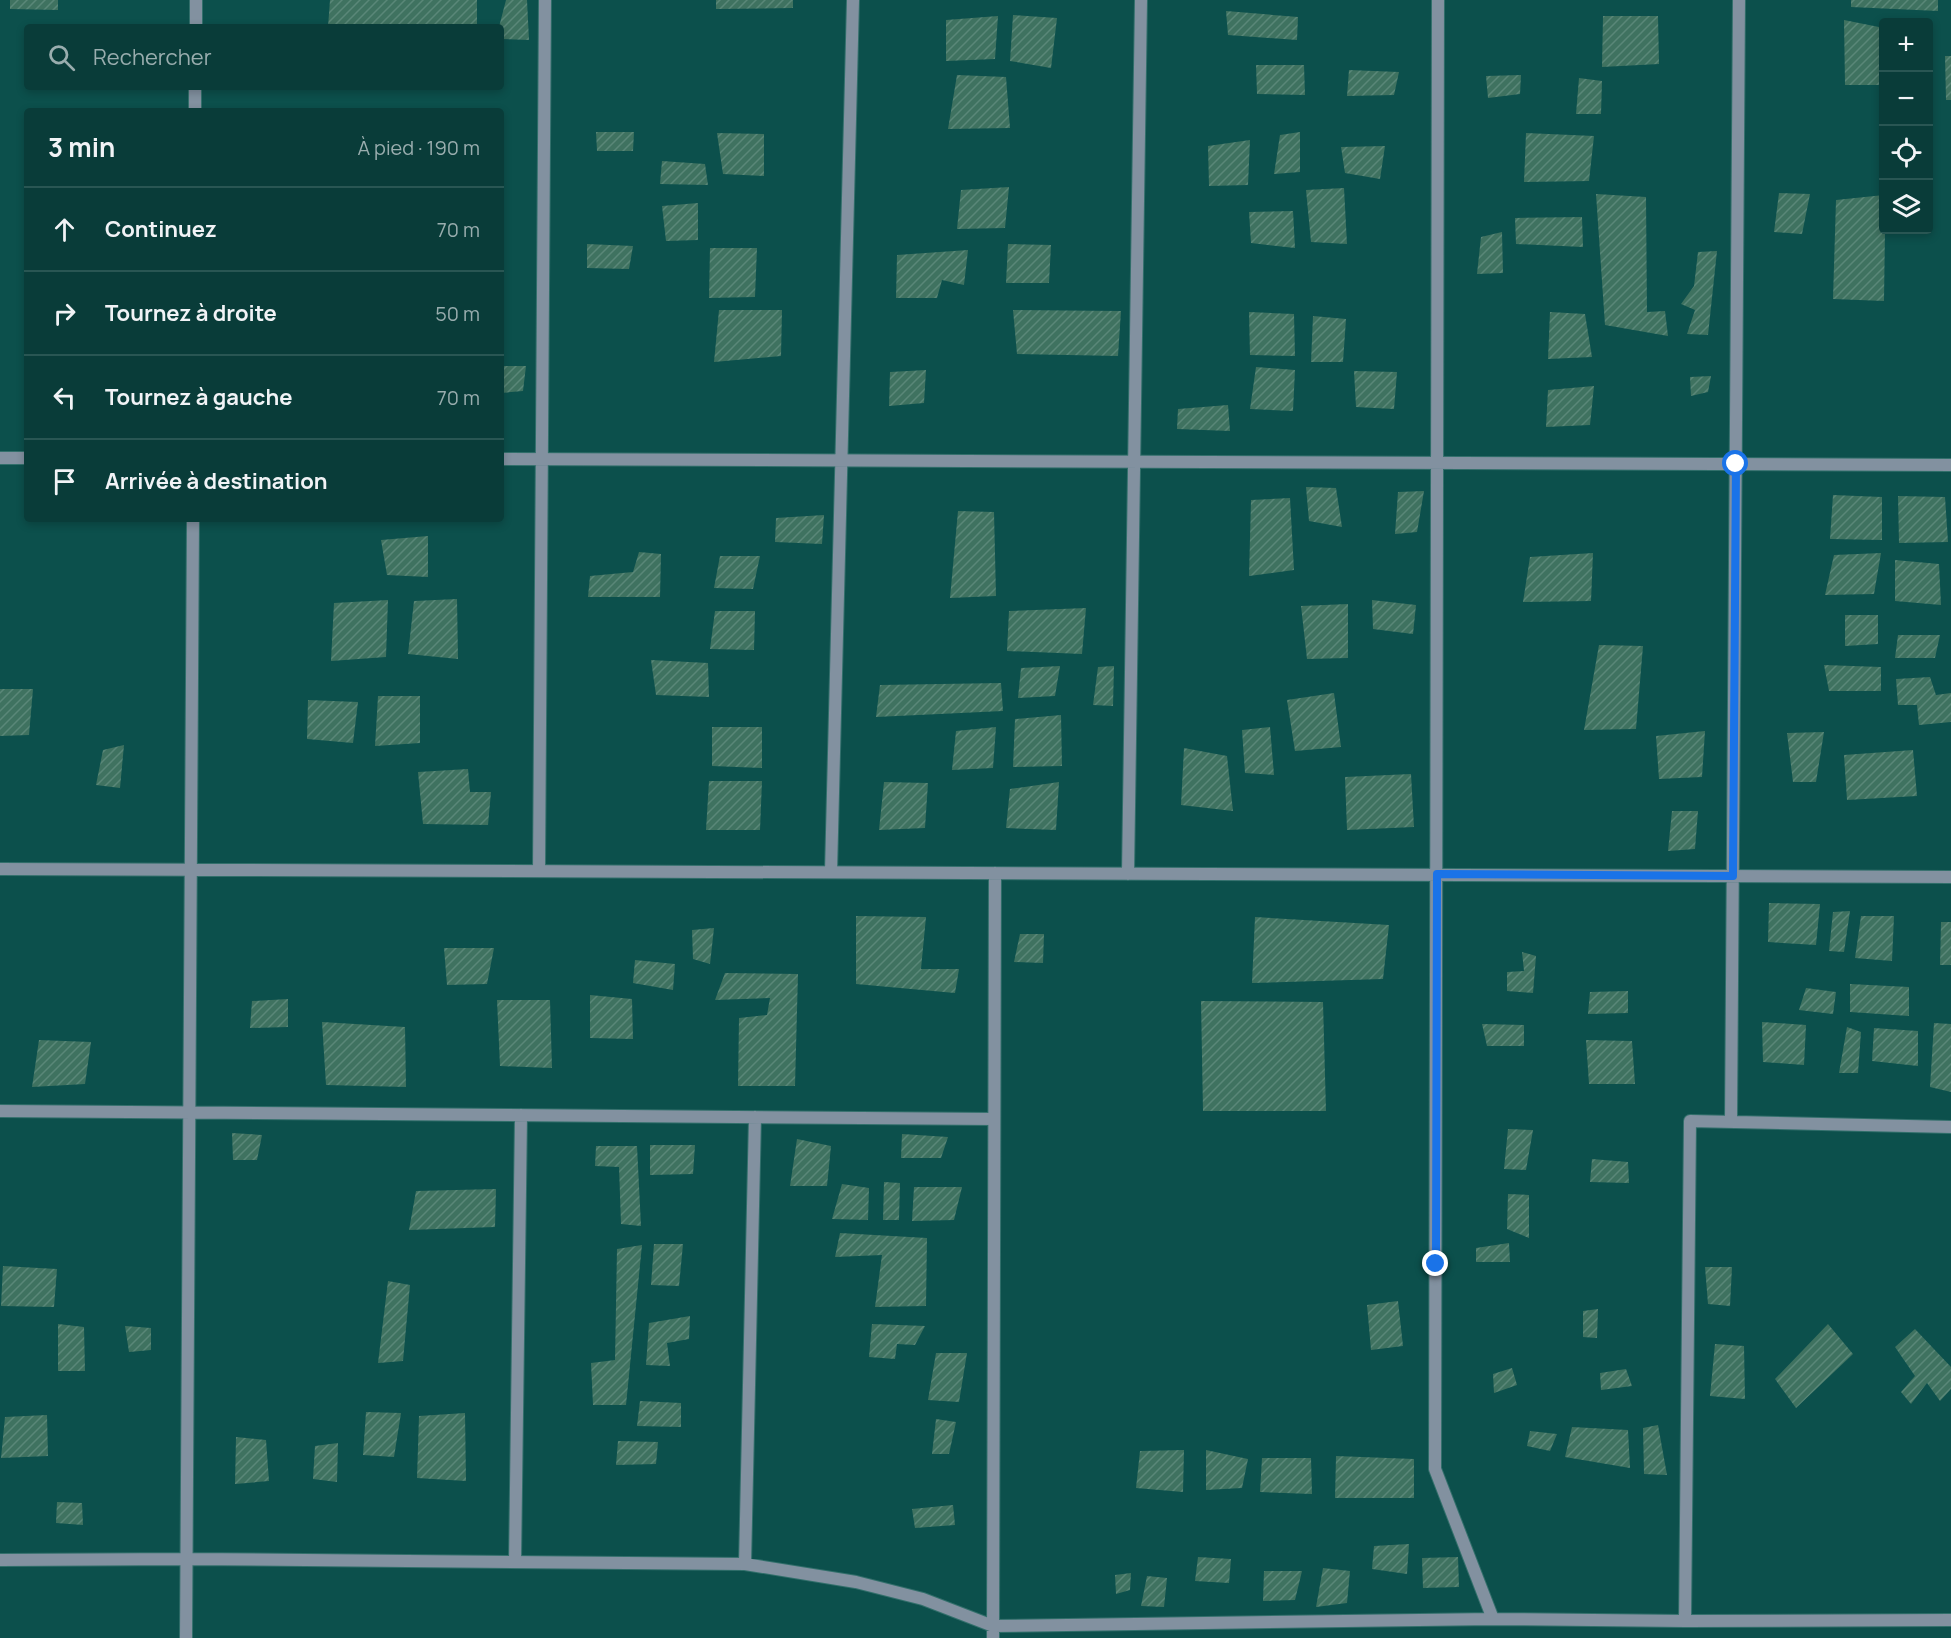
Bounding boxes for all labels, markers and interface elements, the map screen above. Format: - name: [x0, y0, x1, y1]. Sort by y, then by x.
- map controls: [1879, 18, 1933, 234]
- button: +: [1879, 18, 1933, 72]
- search box: [24, 24, 504, 90]
- icon: search: [45, 41, 78, 74]
- text: Rechercher: [93, 42, 212, 72]
- button: −: [1879, 72, 1933, 126]
- button: locate: [1879, 126, 1933, 180]
- text: 3 min: [48, 129, 115, 165]
- text: À pied · 190 m: [357, 134, 480, 161]
- button: layers: [1879, 180, 1933, 234]
- icon: ahead: [48, 213, 81, 246]
- text: Continuez: [105, 214, 217, 244]
- text: 70 m: [437, 216, 480, 243]
- icon: right: [48, 297, 81, 330]
- text: Tournez à droite: [105, 298, 277, 328]
- text: 50 m: [435, 300, 480, 327]
- icon: left: [48, 381, 81, 414]
- text: Tournez à gauche: [105, 382, 292, 412]
- text: 70 m: [437, 384, 480, 411]
- route start: [1722, 450, 1748, 476]
- icon: arrive: [48, 465, 81, 498]
- text: Arrivée à destination: [105, 466, 328, 496]
- route end: [1422, 1250, 1448, 1276]

